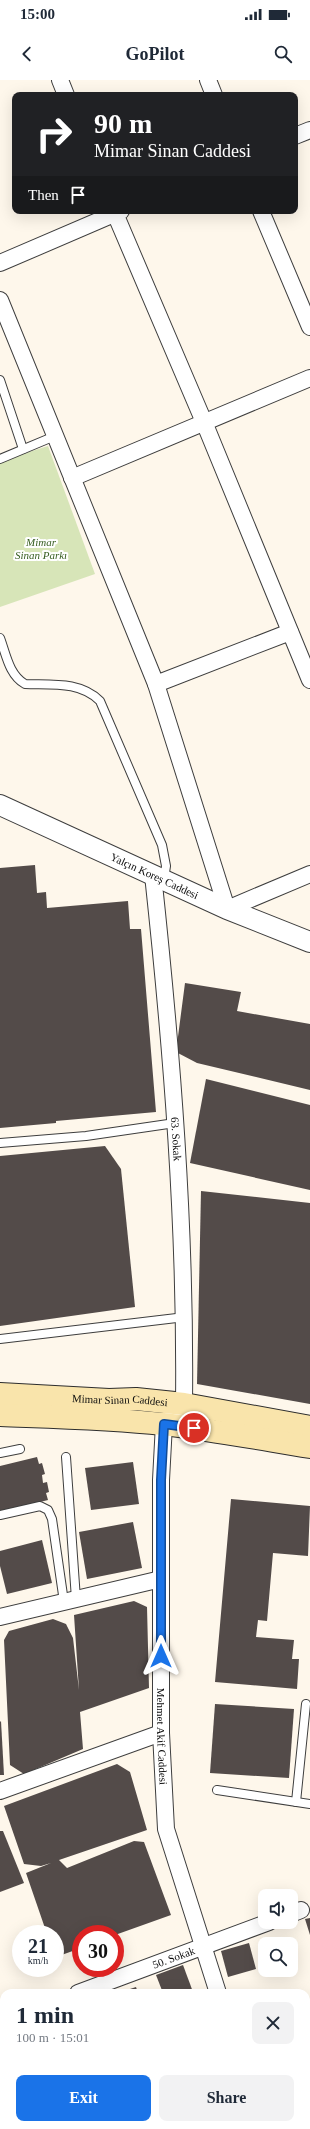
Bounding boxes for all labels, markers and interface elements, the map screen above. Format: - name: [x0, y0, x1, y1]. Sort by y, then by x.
- text: 15:00: [20, 6, 55, 22]
- icon: back: [16, 43, 38, 65]
- icon: search: [272, 43, 294, 65]
- text: GoPilot: [126, 44, 185, 64]
- icon: right: [28, 108, 80, 160]
- text: 90 m: [94, 108, 152, 139]
- text: Mimar Sinan Caddesi: [94, 141, 251, 161]
- icon: arrive: [67, 184, 89, 206]
- text: Then: [28, 187, 59, 203]
- park label: Mimar Sinan Parkı: [15, 536, 67, 561]
- street label: Yalçın Koreş Caddesi: [109, 850, 200, 901]
- street label: 63. Sokak: [169, 1117, 184, 1162]
- street label: Mimar Sinan Caddesi: [72, 1392, 168, 1408]
- pin: [177, 1411, 211, 1445]
- icon: arrive: [183, 1417, 205, 1439]
- position arrow: [140, 1635, 182, 1677]
- street label: Mehmet Akif Caddesi: [155, 1688, 170, 1785]
- map controls: [258, 1889, 298, 1977]
- button: sound: [258, 1889, 298, 1929]
- speed limit sign: 30: [72, 1925, 124, 1977]
- text: 21: [28, 1935, 48, 1957]
- button: search: [258, 1937, 298, 1977]
- street label: 50. Sokak: [151, 1944, 197, 1971]
- text: km/h: [28, 1955, 48, 1966]
- text: 1 min: [16, 2002, 74, 2028]
- button: close: [252, 2002, 294, 2044]
- text: 100 m · 15:01: [16, 2030, 89, 2045]
- button: Exit: [16, 2075, 151, 2121]
- button: Share: [159, 2075, 294, 2121]

